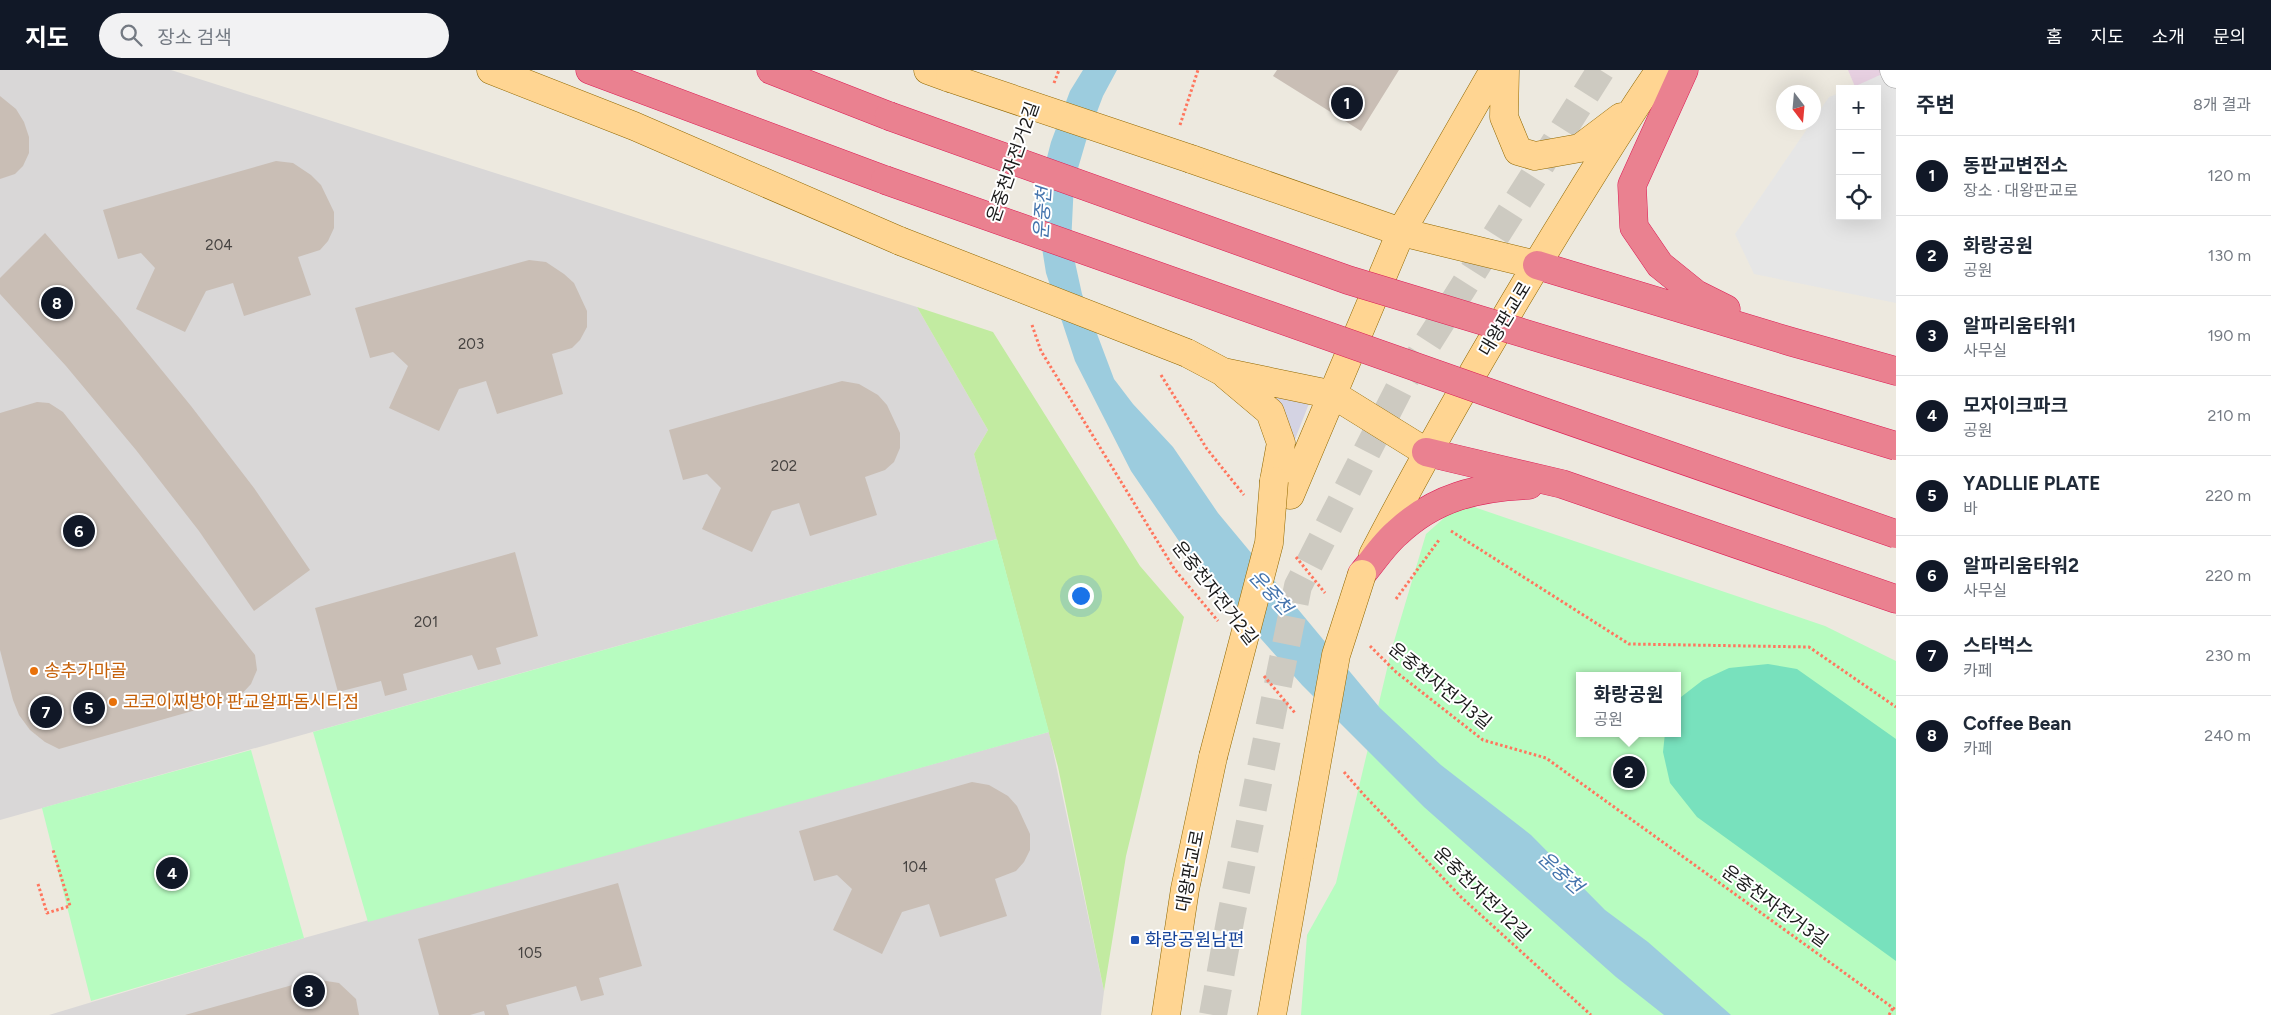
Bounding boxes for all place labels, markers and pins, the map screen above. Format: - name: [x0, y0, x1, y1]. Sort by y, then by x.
- pin: 1: [1331, 84, 1363, 122]
- pin: 8: [41, 284, 73, 322]
- pin: 6: [63, 512, 95, 550]
- place label: 송추가마골: [44, 660, 127, 682]
- marker: 송추가마골: [28, 665, 40, 677]
- pin: 5: [73, 689, 105, 727]
- place label: 코코이찌방야 판교알파돔시티점: [123, 691, 359, 713]
- pin: 7: [30, 693, 62, 731]
- marker: 코코이찌방야 판교알파돔시티점: [107, 696, 119, 708]
- pin: 2: [1613, 753, 1645, 791]
- pin: 4: [156, 854, 188, 892]
- place label: 화랑공원남편: [1145, 929, 1244, 951]
- marker: 화랑공원남편: [1129, 934, 1141, 946]
- pin: 3: [293, 972, 325, 1010]

